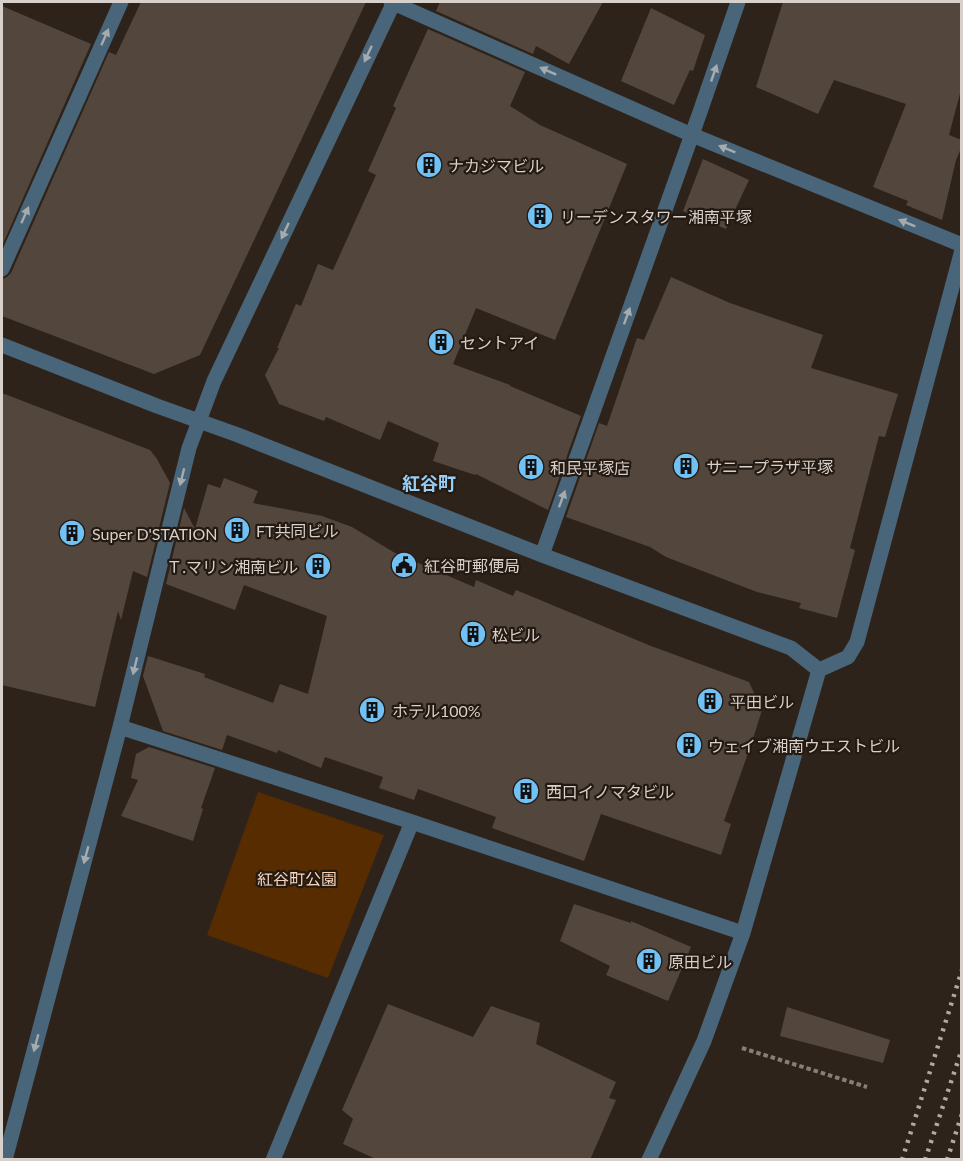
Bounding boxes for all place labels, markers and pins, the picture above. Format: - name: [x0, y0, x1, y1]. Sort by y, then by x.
- building icon: ナカジマビル: [414, 150, 444, 180]
- place label: ナカジマビル: [448, 156, 544, 175]
- building icon: リーデンスタワー湘南平塚: [525, 201, 555, 231]
- place label: リーデンスタワー湘南平塚: [560, 207, 752, 226]
- building icon: セントアイ: [426, 327, 456, 357]
- place label: セントアイ: [460, 333, 539, 352]
- building icon: サニープラザ平塚: [671, 451, 701, 481]
- building icon: 和民平塚店: [516, 452, 546, 482]
- place label: サニープラザ平塚: [706, 457, 833, 476]
- place label: 和民平塚店: [550, 458, 630, 477]
- building icon: FT共同ビル: [222, 515, 252, 545]
- building icon: Super D'STATION: [57, 518, 87, 548]
- place label: FT共同ビル: [256, 521, 339, 540]
- place label: Super D'STATION: [92, 524, 218, 543]
- public building icon: 紅谷町郵便局: [389, 550, 419, 580]
- building icon: Ｔ.マリン湘南ビル: [303, 551, 333, 581]
- place label: 紅谷町郵便局: [424, 556, 520, 575]
- place label: Ｔ.マリン湘南ビル: [166, 557, 298, 576]
- building icon: 松ビル: [458, 619, 488, 649]
- place label: 松ビル: [492, 625, 540, 644]
- building icon: 平田ビル: [695, 686, 725, 716]
- place label: 平田ビル: [730, 692, 794, 711]
- building icon: ホテル100%: [357, 695, 387, 725]
- place label: ホテル100%: [392, 701, 481, 720]
- building icon: ウェイブ湘南ウエストビル: [674, 730, 704, 760]
- place label: ウェイブ湘南ウエストビル: [708, 736, 900, 755]
- building icon: 西口イノマタビル: [511, 776, 541, 806]
- place label: 西口イノマタビル: [546, 782, 674, 801]
- building icon: 原田ビル: [634, 946, 664, 976]
- place label: 原田ビル: [668, 952, 732, 971]

